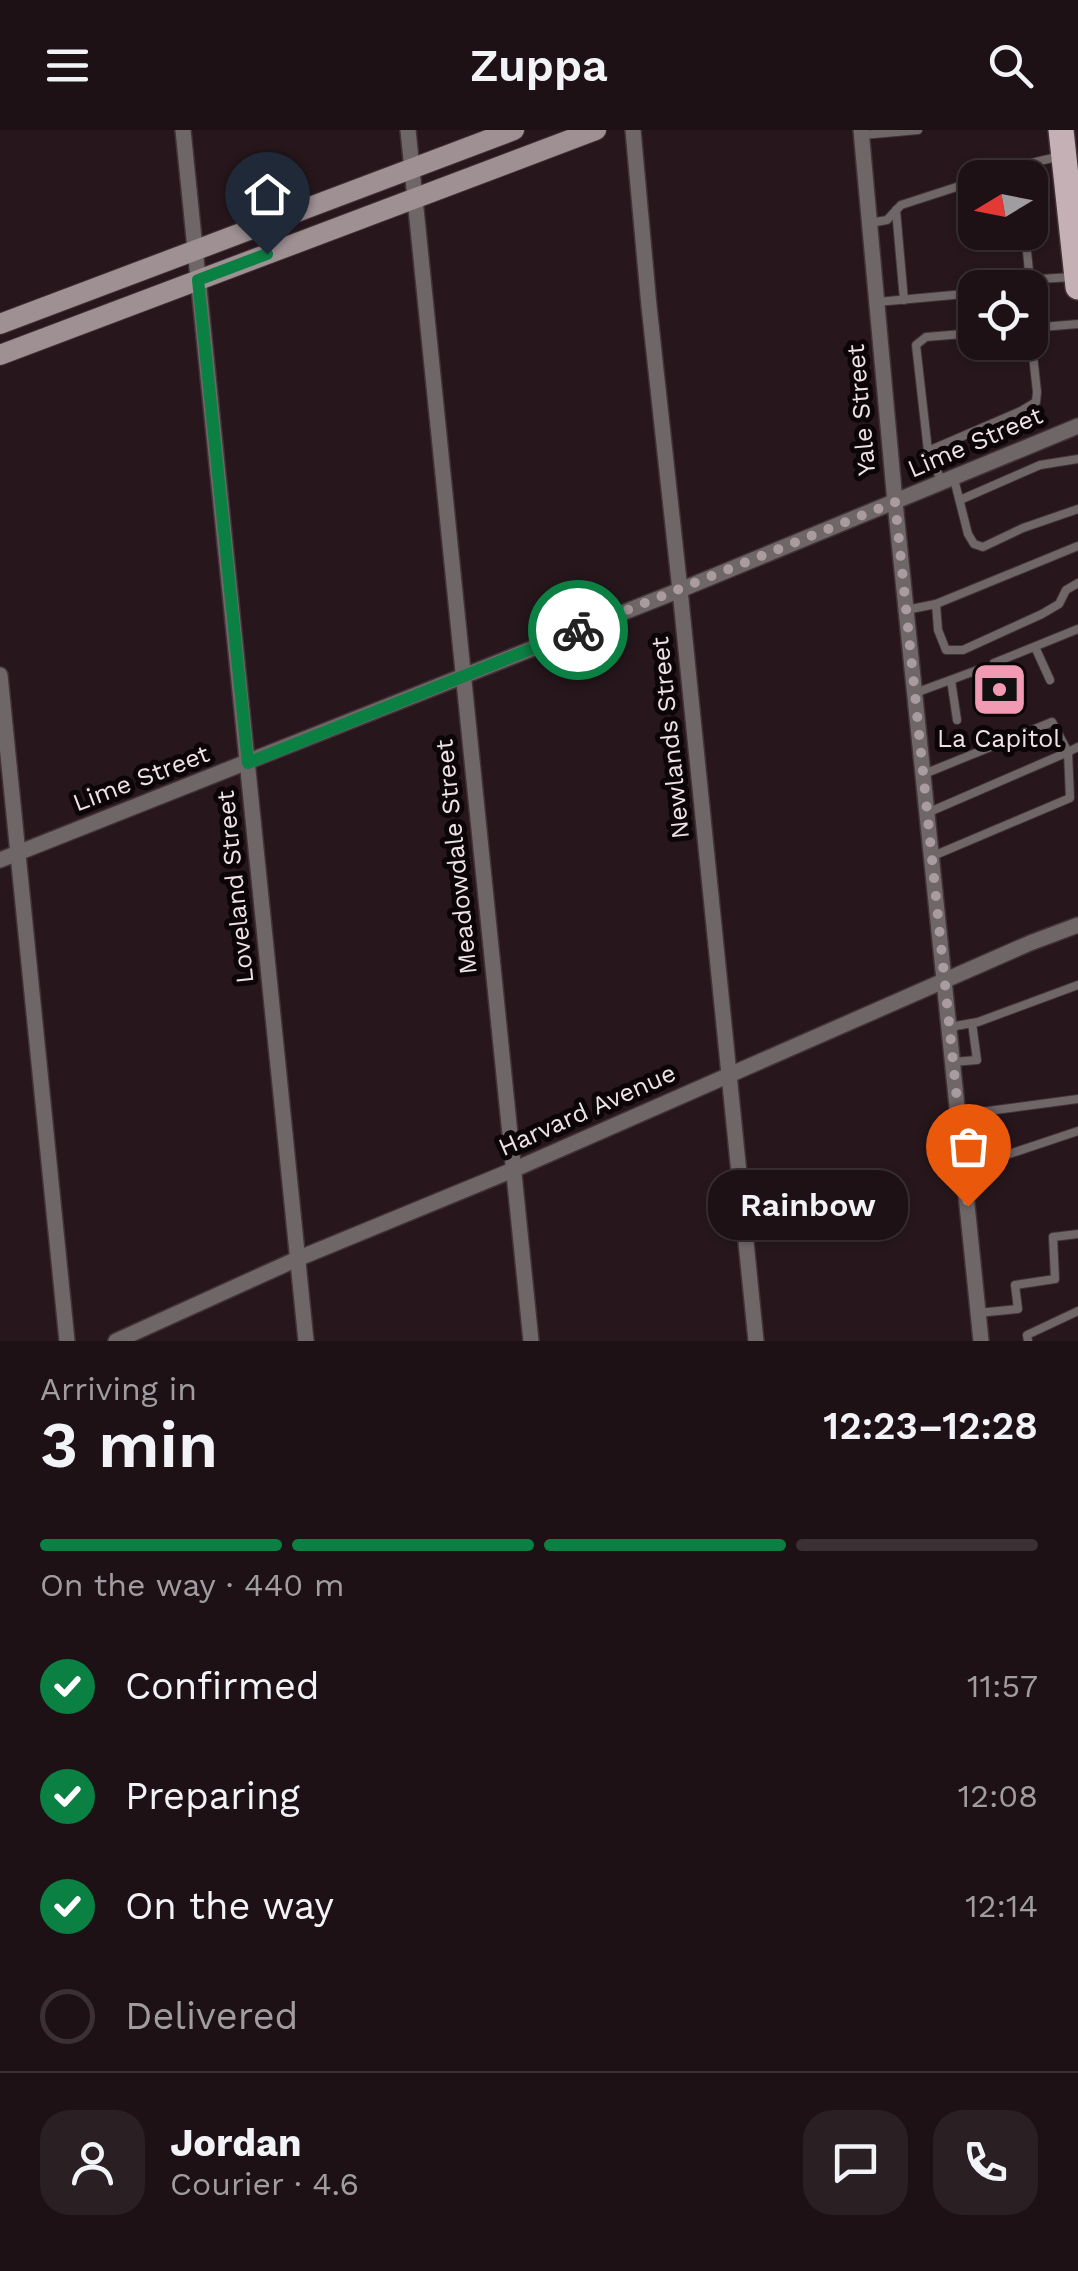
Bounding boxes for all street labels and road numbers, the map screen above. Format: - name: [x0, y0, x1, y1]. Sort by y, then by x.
- street label: Yale Street: [841, 342, 881, 477]
- street label: Lime Street: [903, 400, 1047, 483]
- street label: Newlands Street: [645, 635, 695, 840]
- street label: Meadowdale Street: [429, 738, 483, 976]
- street label: Lime Street: [69, 739, 214, 817]
- street label: Loveland Street: [210, 789, 260, 985]
- street label: Harvard Avenue: [494, 1058, 680, 1162]

